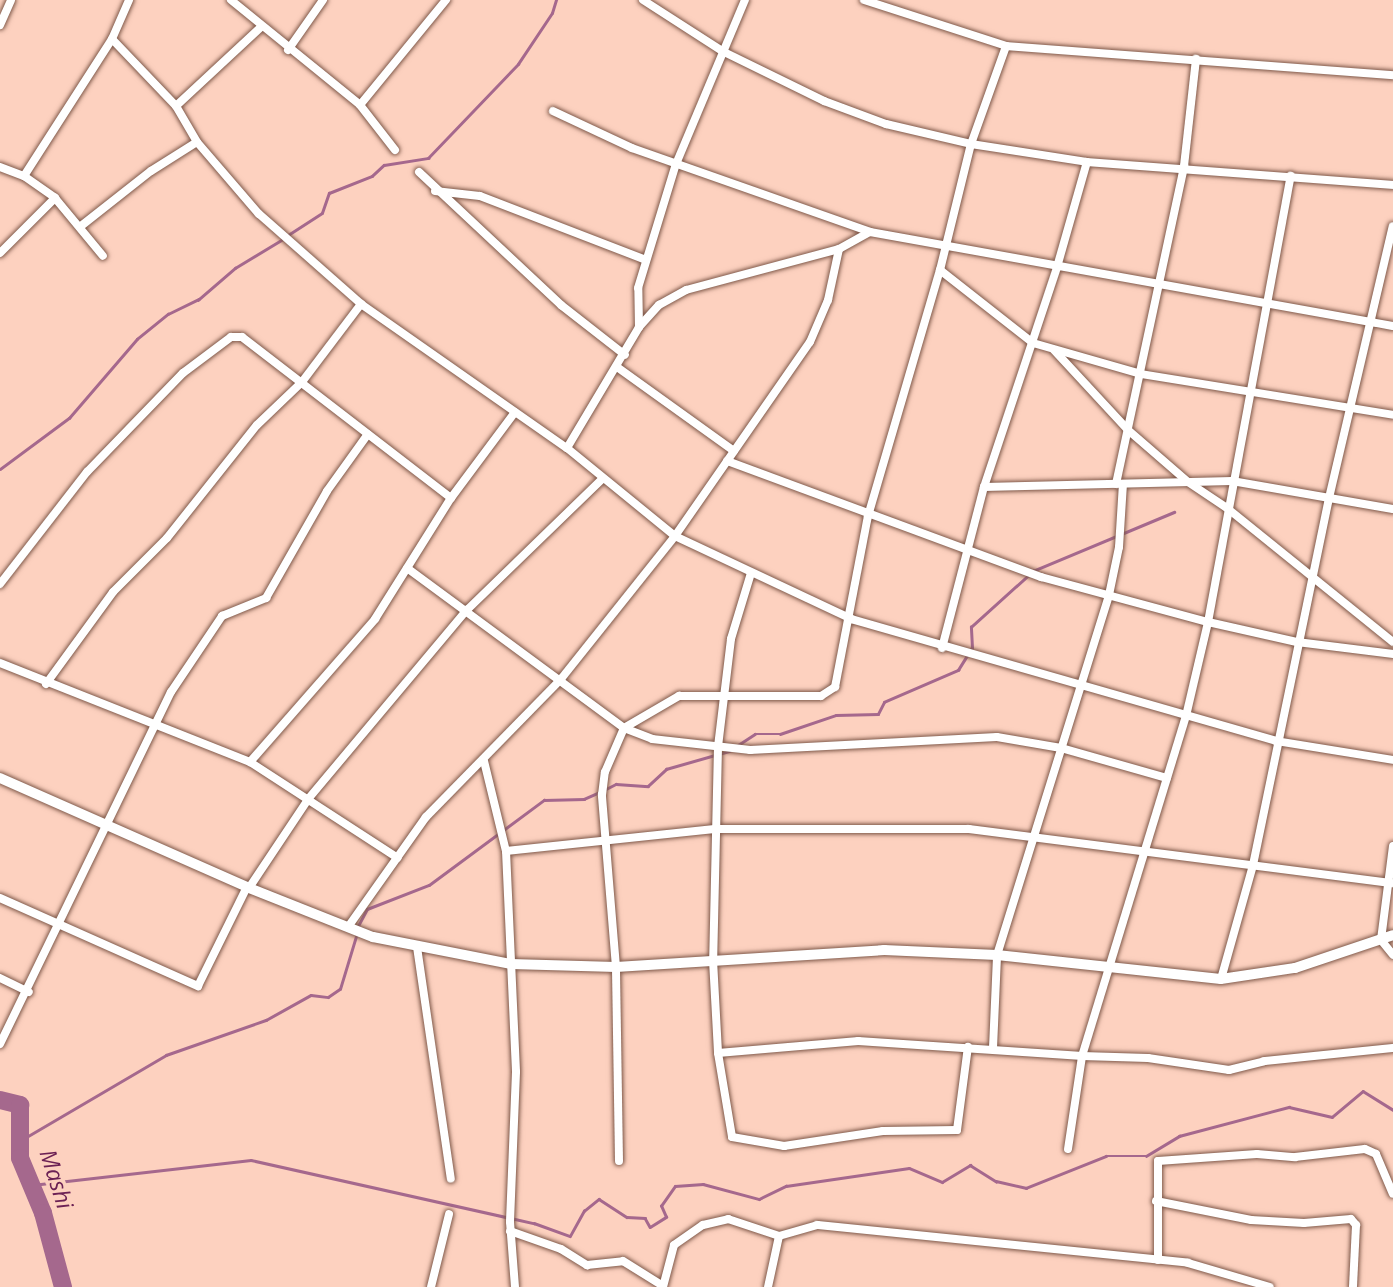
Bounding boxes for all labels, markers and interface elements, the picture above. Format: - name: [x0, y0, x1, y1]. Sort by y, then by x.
- water label: Mashi: [34, 1146, 80, 1212]

